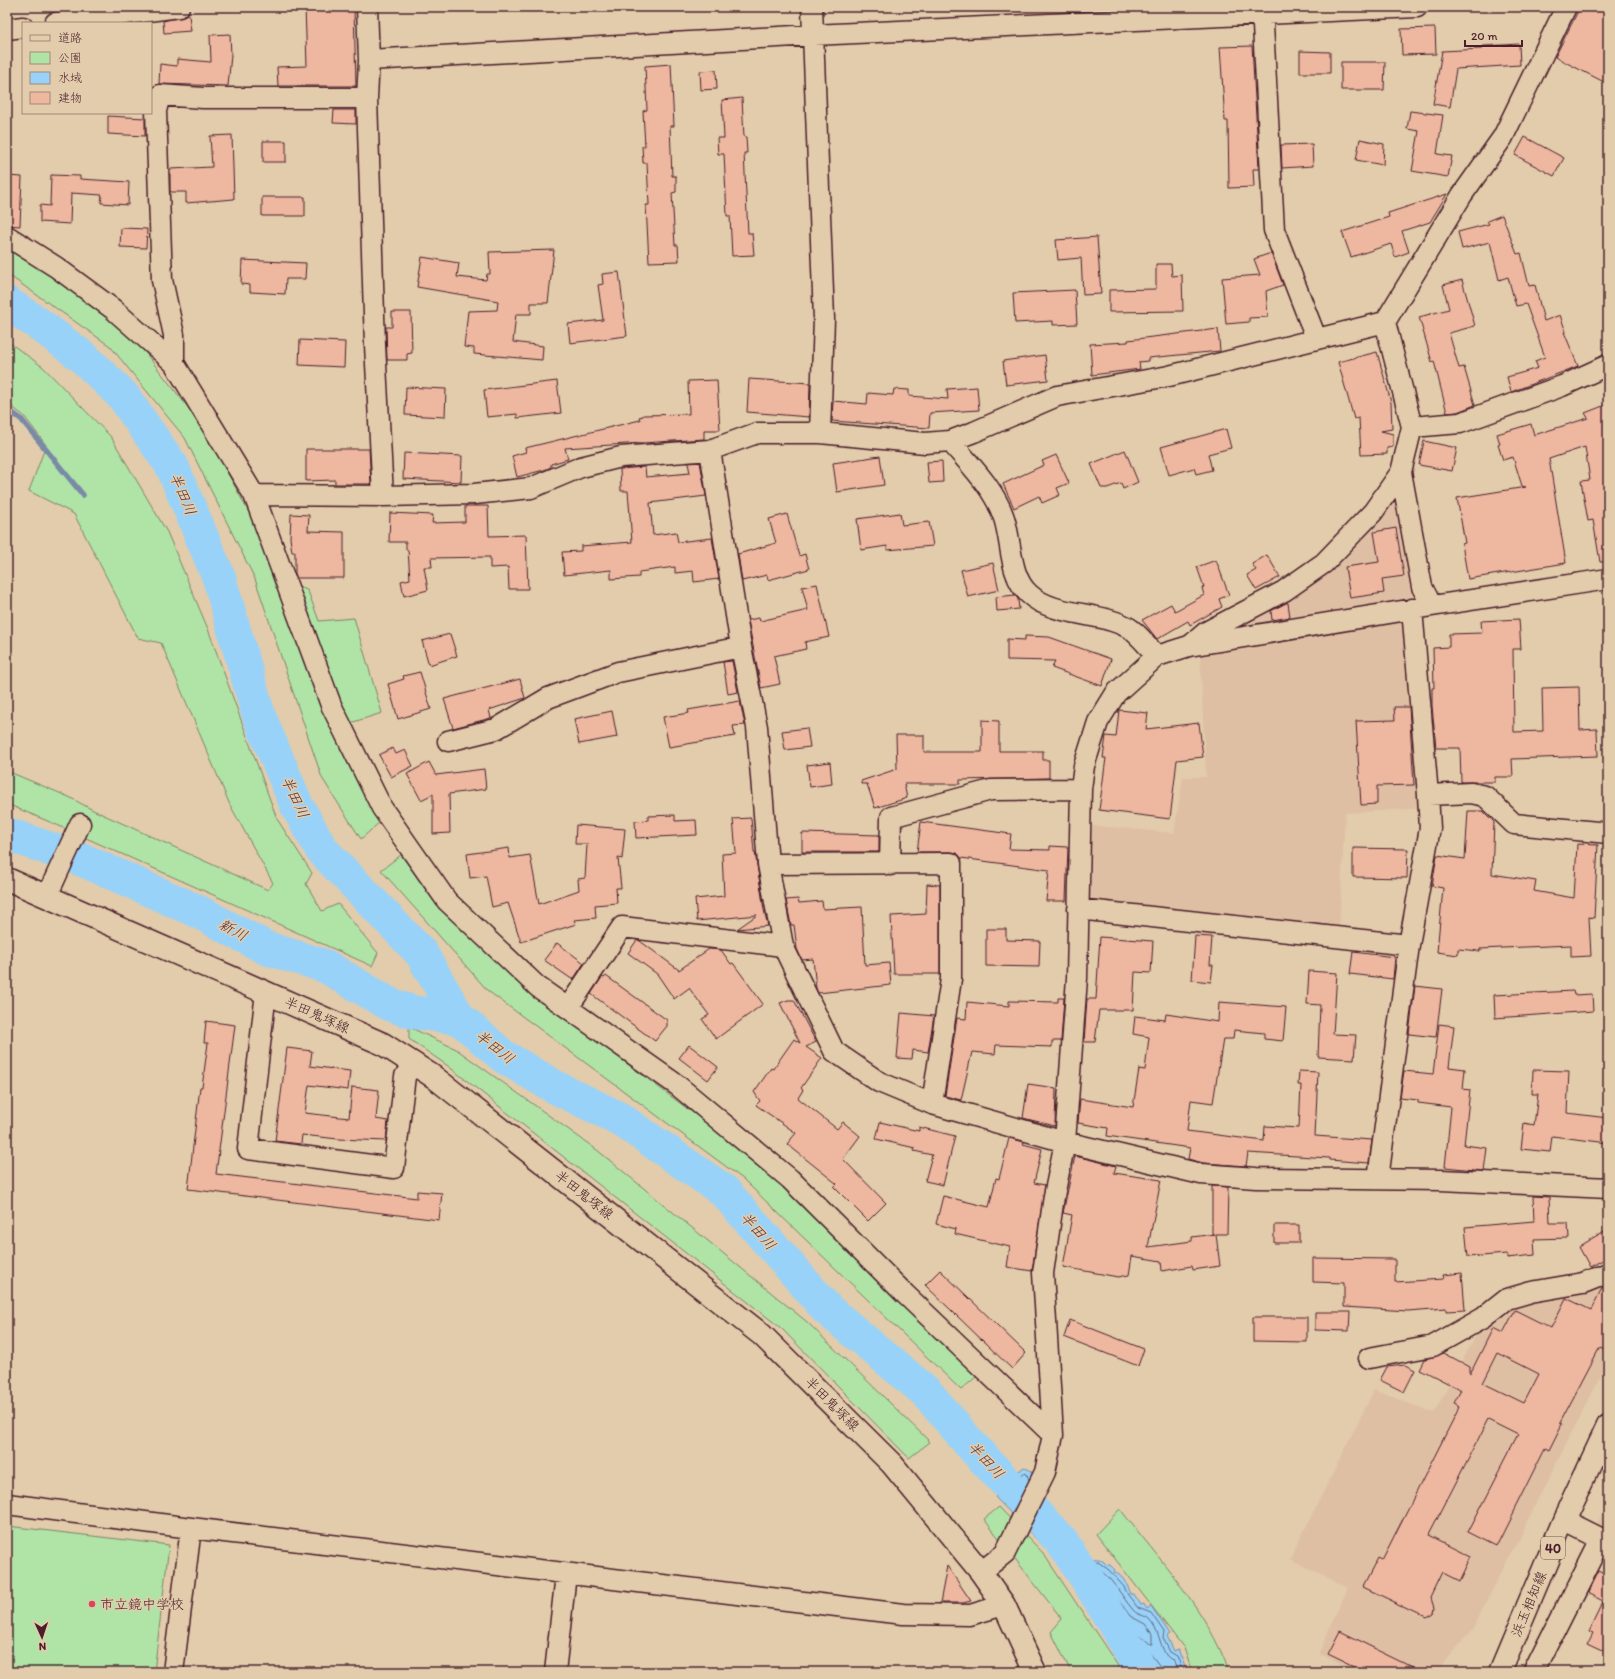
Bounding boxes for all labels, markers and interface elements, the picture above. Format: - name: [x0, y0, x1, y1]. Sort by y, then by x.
- legend: [22, 22, 152, 114]
- scale bar: [1465, 22, 1522, 48]
- text: 20 m: [1471, 29, 1498, 43]
- text: 道路: [58, 31, 82, 45]
- text: 公園: [58, 51, 82, 65]
- text: 水域: [58, 71, 82, 85]
- text: 建物: [58, 91, 82, 105]
- water label: 半田川: [166, 470, 200, 518]
- water label: 半田川: [277, 773, 313, 821]
- water label: 新川: [216, 915, 250, 945]
- street label: 半田鬼塚線: [282, 993, 352, 1037]
- water label: 半田川: [472, 1026, 518, 1068]
- street label: 半田鬼塚線: [551, 1167, 617, 1223]
- water label: 半田川: [736, 1208, 780, 1254]
- street label: 半田鬼塚線: [801, 1373, 863, 1435]
- water label: 半田川: [964, 1437, 1008, 1483]
- road number: 40: [1541, 1537, 1565, 1559]
- street label: 浜玉相知線: [1508, 1568, 1550, 1640]
- place label: 市立鏡中学校: [100, 1596, 184, 1613]
- marker: 市立鏡中学校: [87, 1599, 97, 1609]
- north arrow: [22, 1617, 62, 1657]
- text: N: [38, 1640, 47, 1653]

